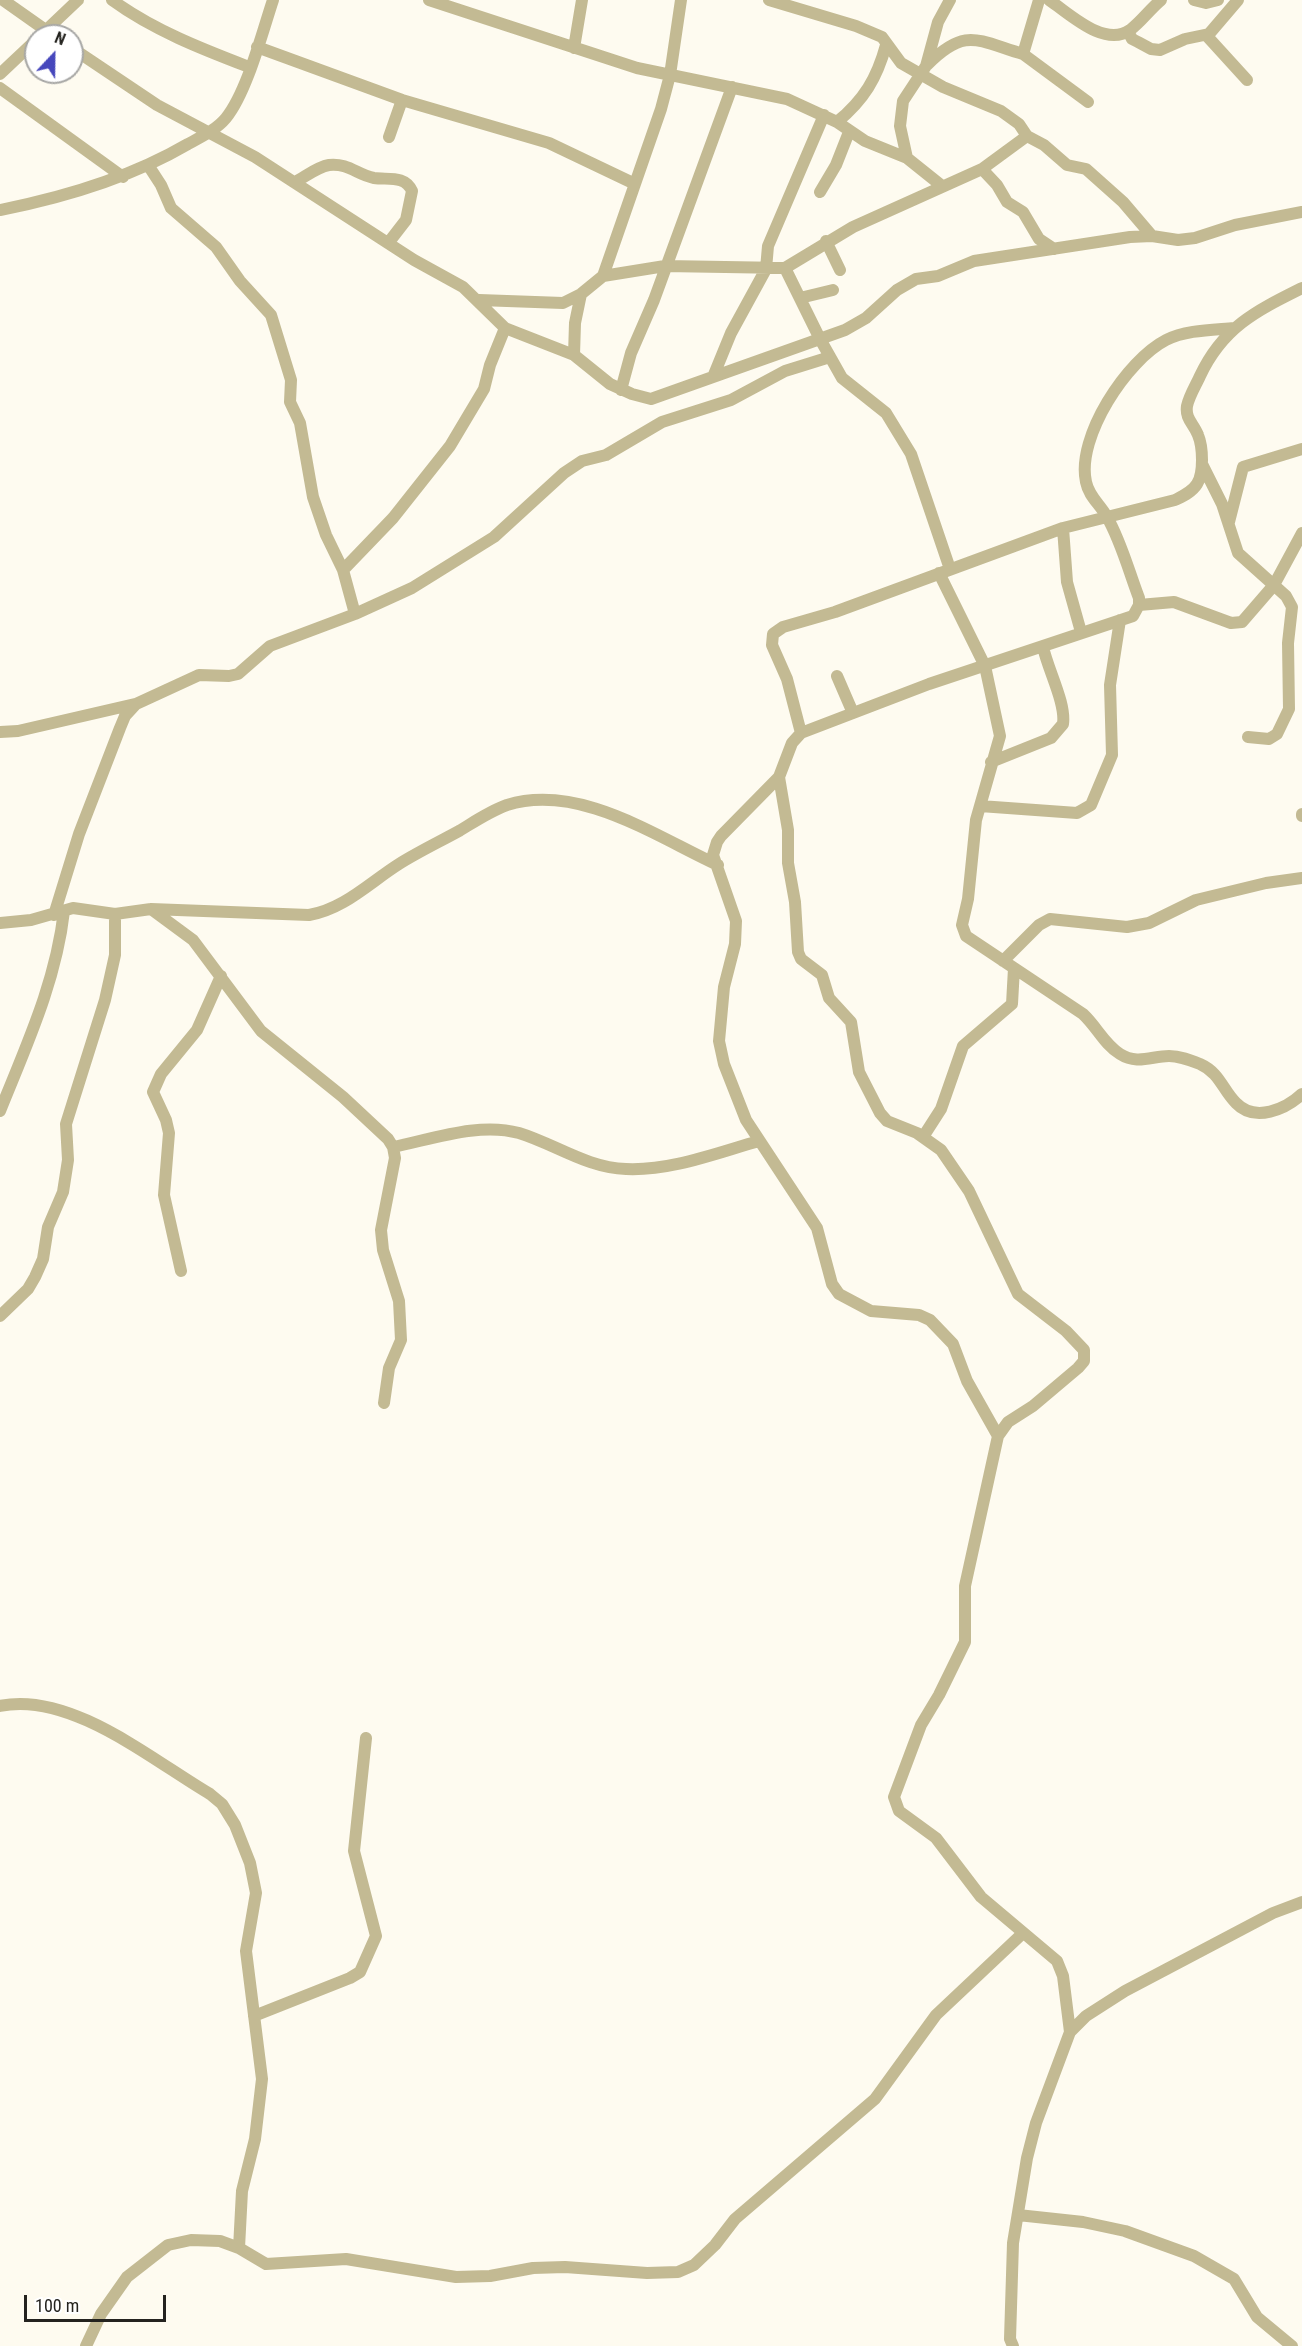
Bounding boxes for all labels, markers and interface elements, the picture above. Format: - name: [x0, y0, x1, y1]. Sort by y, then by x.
- north arrow: [24, 24, 84, 84]
- text: N: [52, 28, 68, 49]
- scale bar: [27, 2283, 170, 2321]
- text: 100 m: [35, 2295, 79, 2316]

